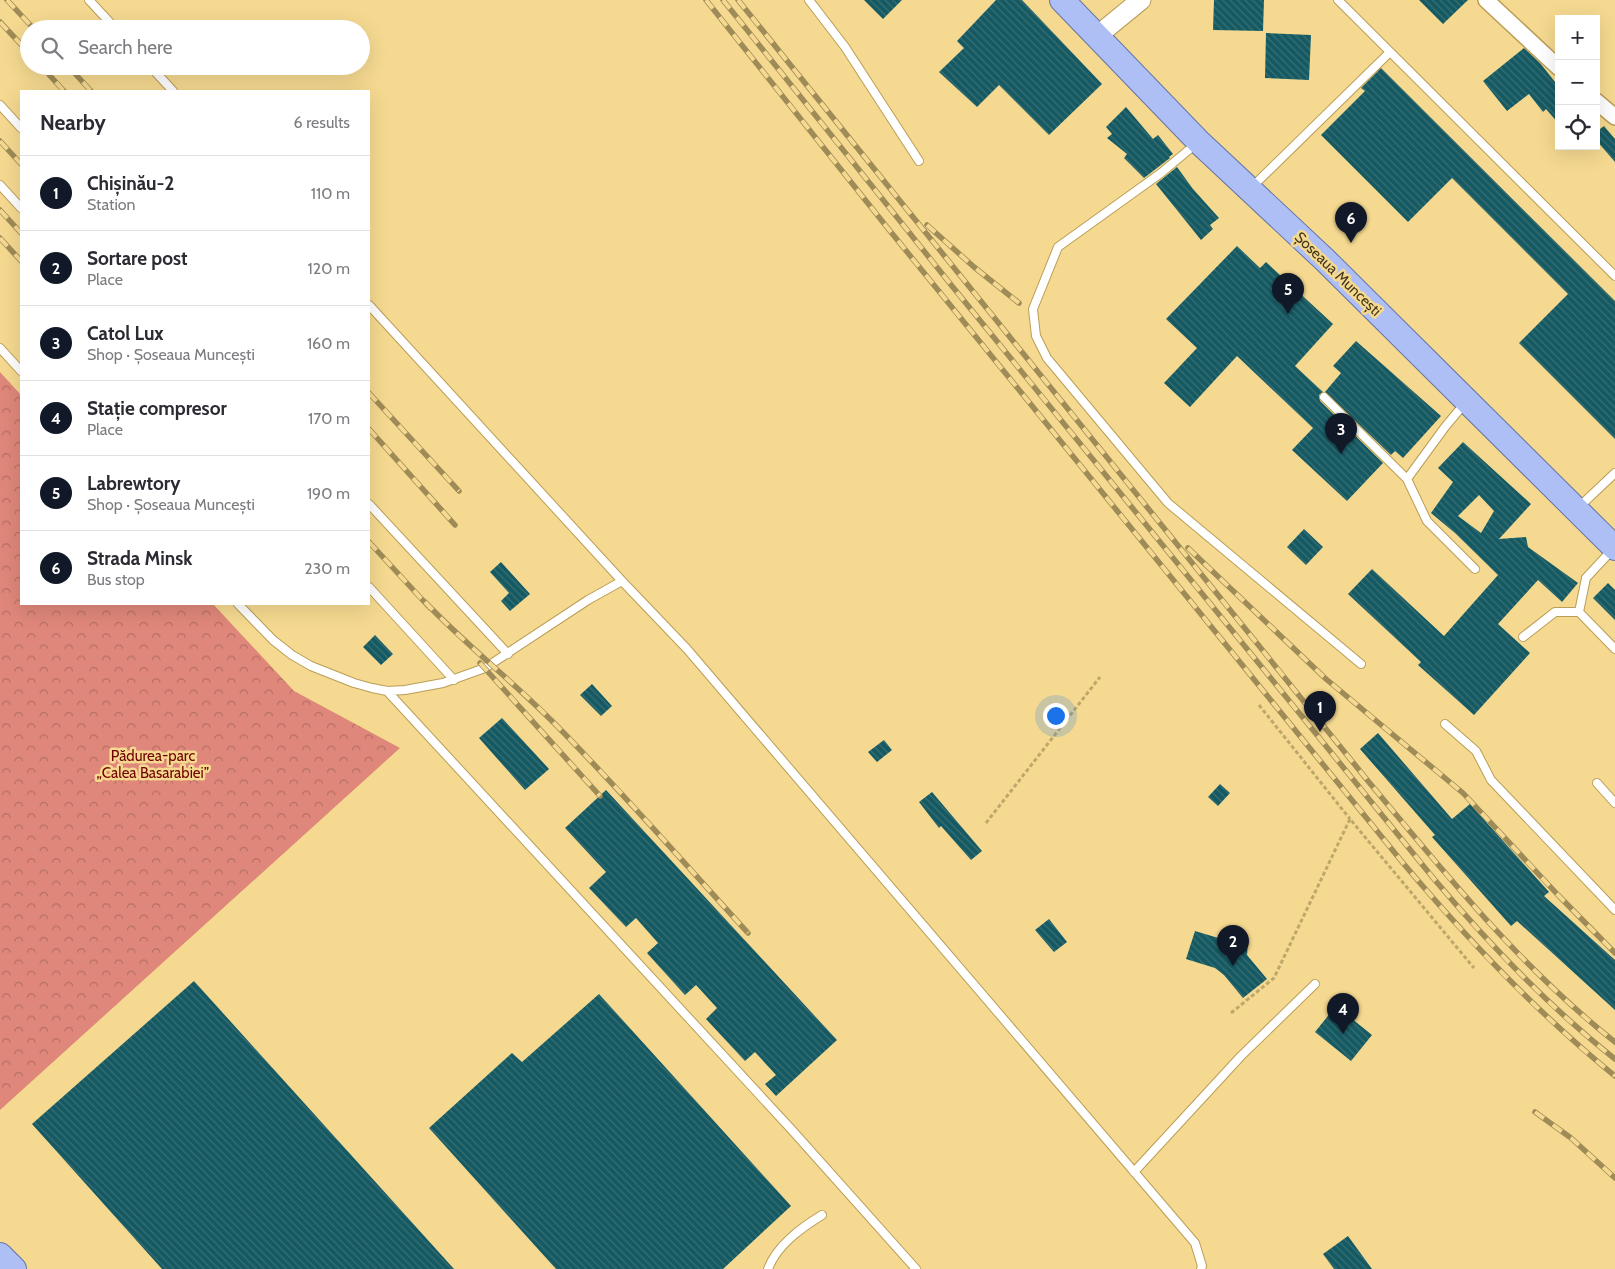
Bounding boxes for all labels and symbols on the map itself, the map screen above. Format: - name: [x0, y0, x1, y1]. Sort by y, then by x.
- pin: 6: [1335, 202, 1367, 243]
- street label: Șoseaua Muncești: [1290, 228, 1385, 321]
- pin: 5: [1272, 273, 1304, 314]
- pin: 3: [1325, 413, 1357, 454]
- pin: 1: [1304, 691, 1336, 732]
- your location: [1043, 703, 1069, 729]
- park label: Pădurea-parc „Calea Basarabiei”: [97, 747, 209, 782]
- pin: 2: [1217, 925, 1249, 966]
- pin: 4: [1327, 993, 1359, 1034]

